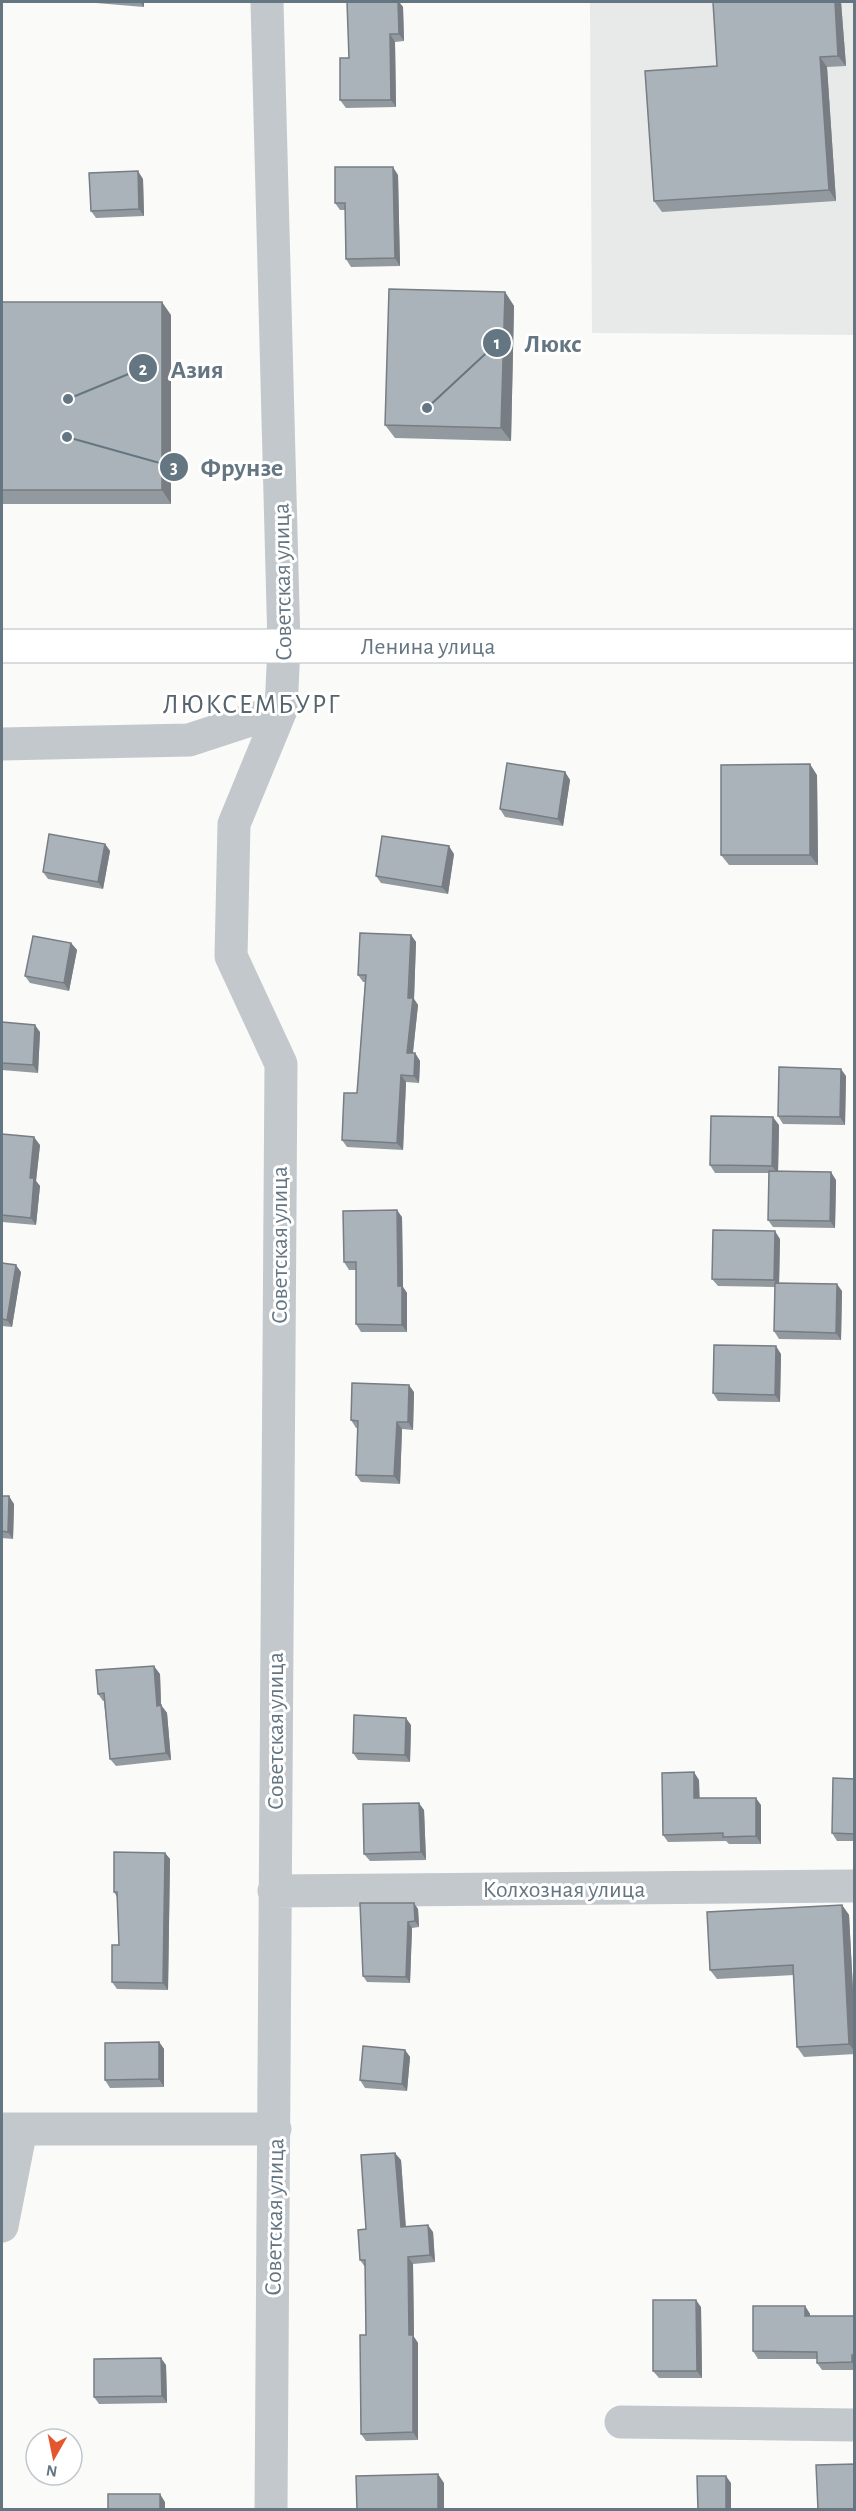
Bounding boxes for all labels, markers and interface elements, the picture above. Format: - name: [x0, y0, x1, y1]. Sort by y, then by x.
- callout: Люкс: [482, 321, 593, 365]
- text: Люкс: [524, 331, 582, 357]
- text: 1: [494, 335, 500, 353]
- callout: Азия: [128, 346, 235, 390]
- text: Азия: [170, 357, 224, 383]
- text: 2: [139, 361, 148, 379]
- callout: Фрунзе: [159, 445, 295, 489]
- text: Фрунзе: [201, 455, 283, 481]
- text: 3: [170, 459, 178, 477]
- street label: Советская улица: [270, 503, 296, 661]
- street label: Ленина улица: [361, 635, 495, 659]
- district label: ЛЮКСЕМБУРГ: [163, 691, 341, 718]
- street label: Советская улица: [268, 1166, 292, 1324]
- street label: Советская улица: [264, 1652, 288, 1810]
- street label: Колхозная улица: [482, 1878, 646, 1902]
- street label: Советская улица: [262, 2138, 288, 2296]
- north arrow: [24, 2427, 84, 2487]
- text: N: [45, 2462, 59, 2480]

